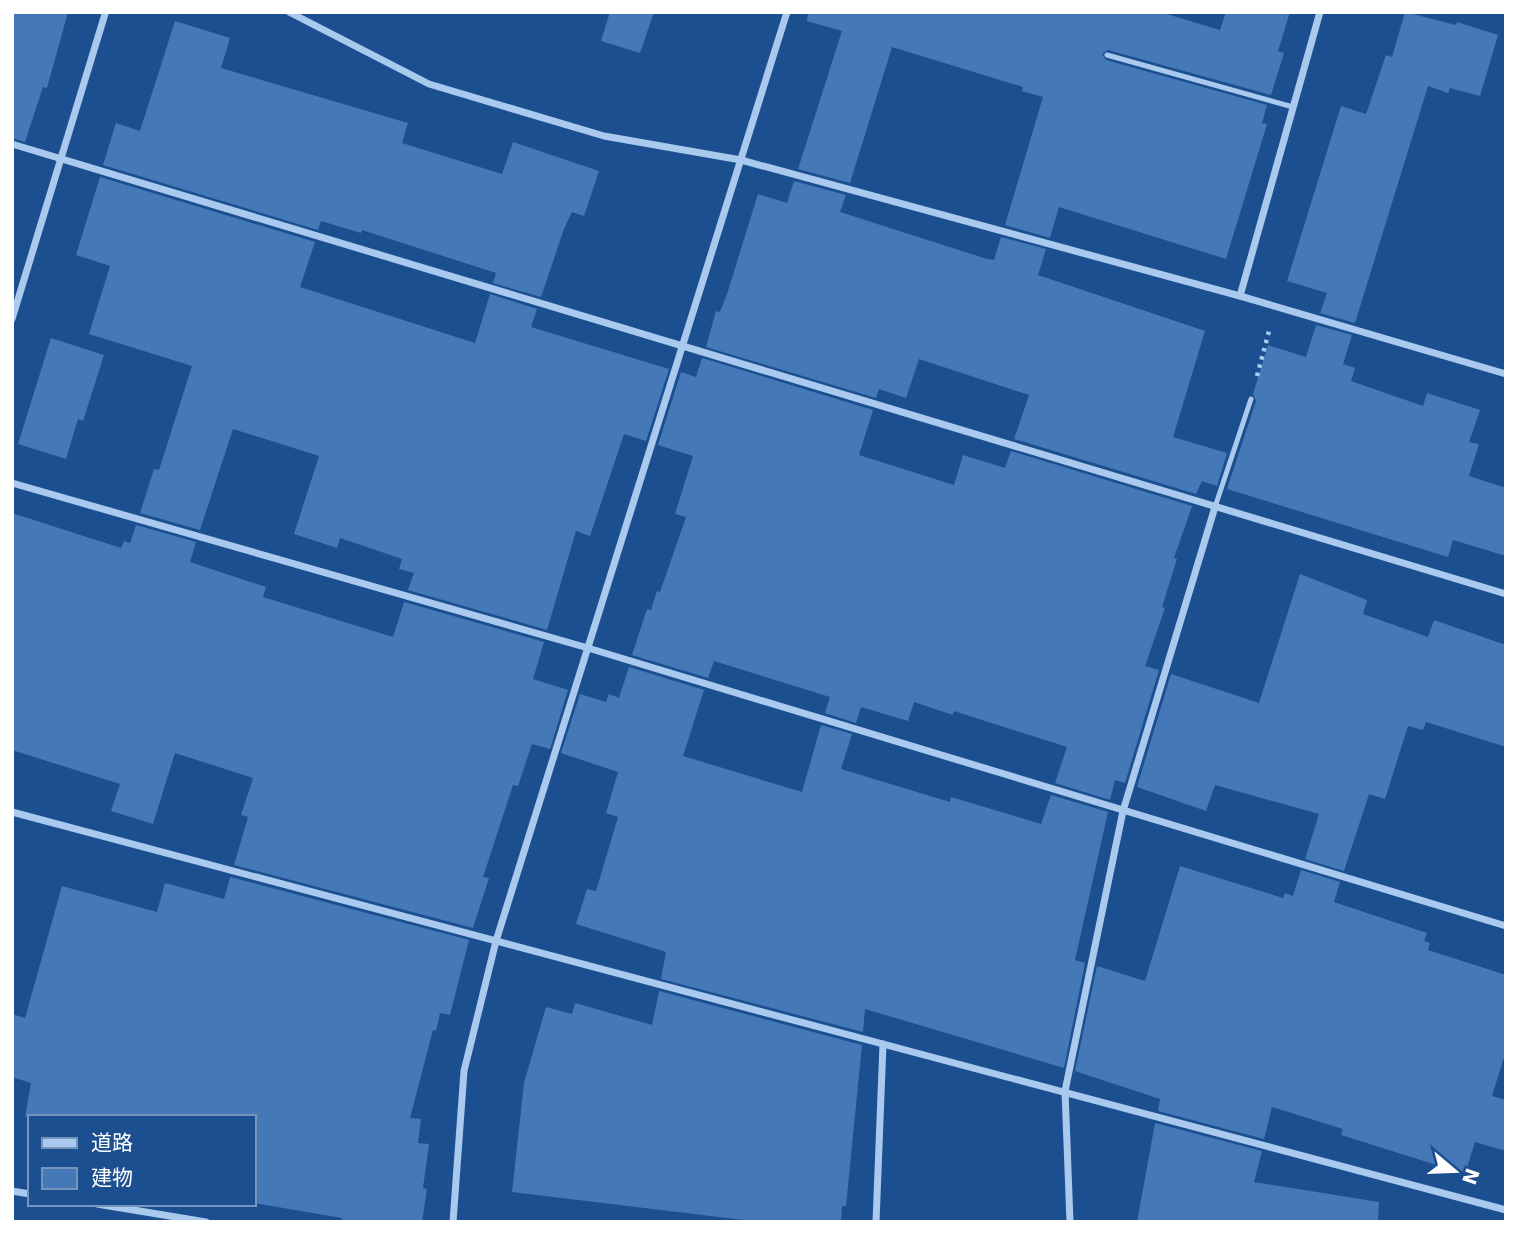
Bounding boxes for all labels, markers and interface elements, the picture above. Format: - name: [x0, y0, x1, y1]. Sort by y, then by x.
- legend: [28, 1115, 256, 1206]
- text: 道路: [91, 1131, 133, 1155]
- north arrow: [1420, 1136, 1490, 1206]
- text: N: [1458, 1165, 1484, 1188]
- text: 建物: [91, 1166, 133, 1190]

